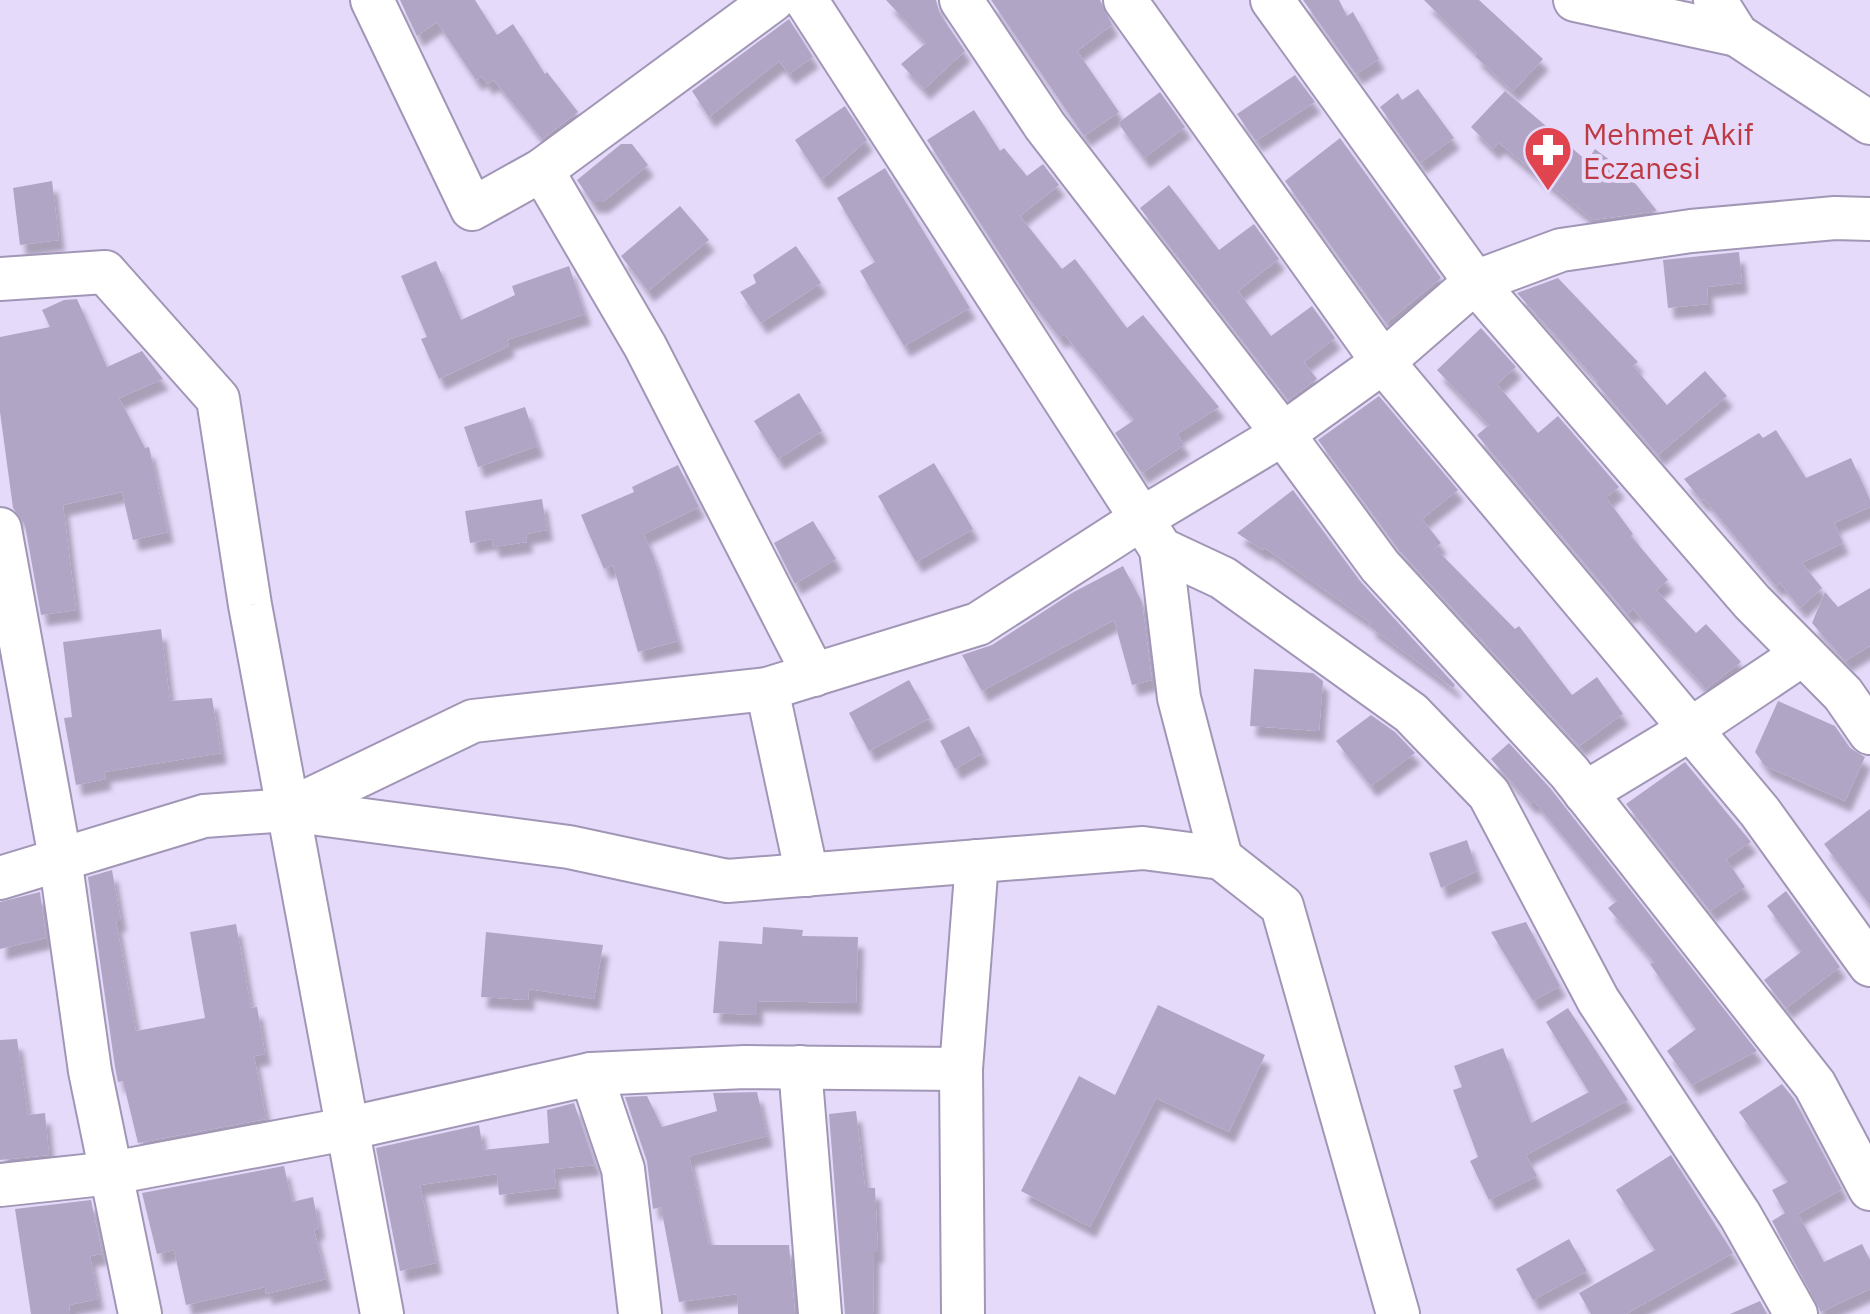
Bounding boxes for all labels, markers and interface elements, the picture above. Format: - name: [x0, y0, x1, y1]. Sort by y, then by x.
- place label: Mehmet Akif Eczanesi: [1583, 114, 1754, 187]
- pharmacy icon: Mehmet Akif Eczanesi: [1522, 124, 1574, 192]

